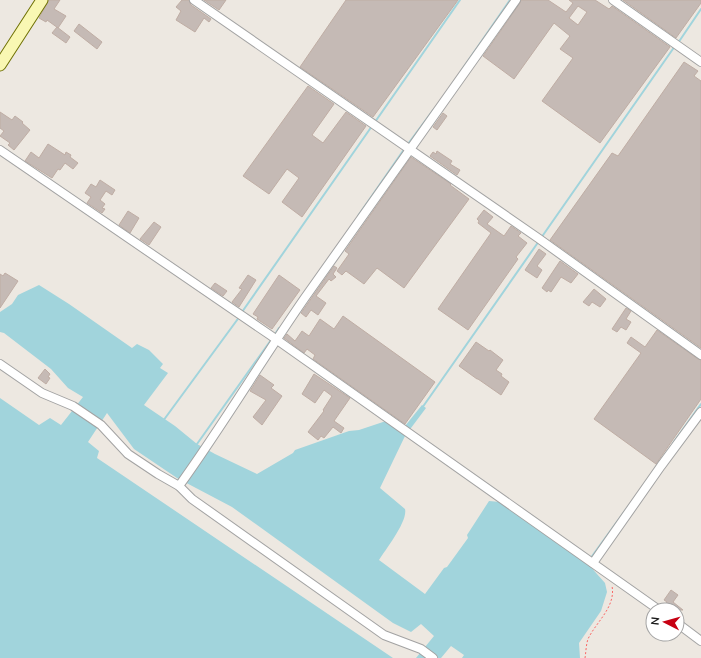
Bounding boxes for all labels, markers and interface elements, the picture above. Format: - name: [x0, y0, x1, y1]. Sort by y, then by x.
- north arrow: [645, 602, 685, 642]
- text: N: [648, 616, 663, 626]

